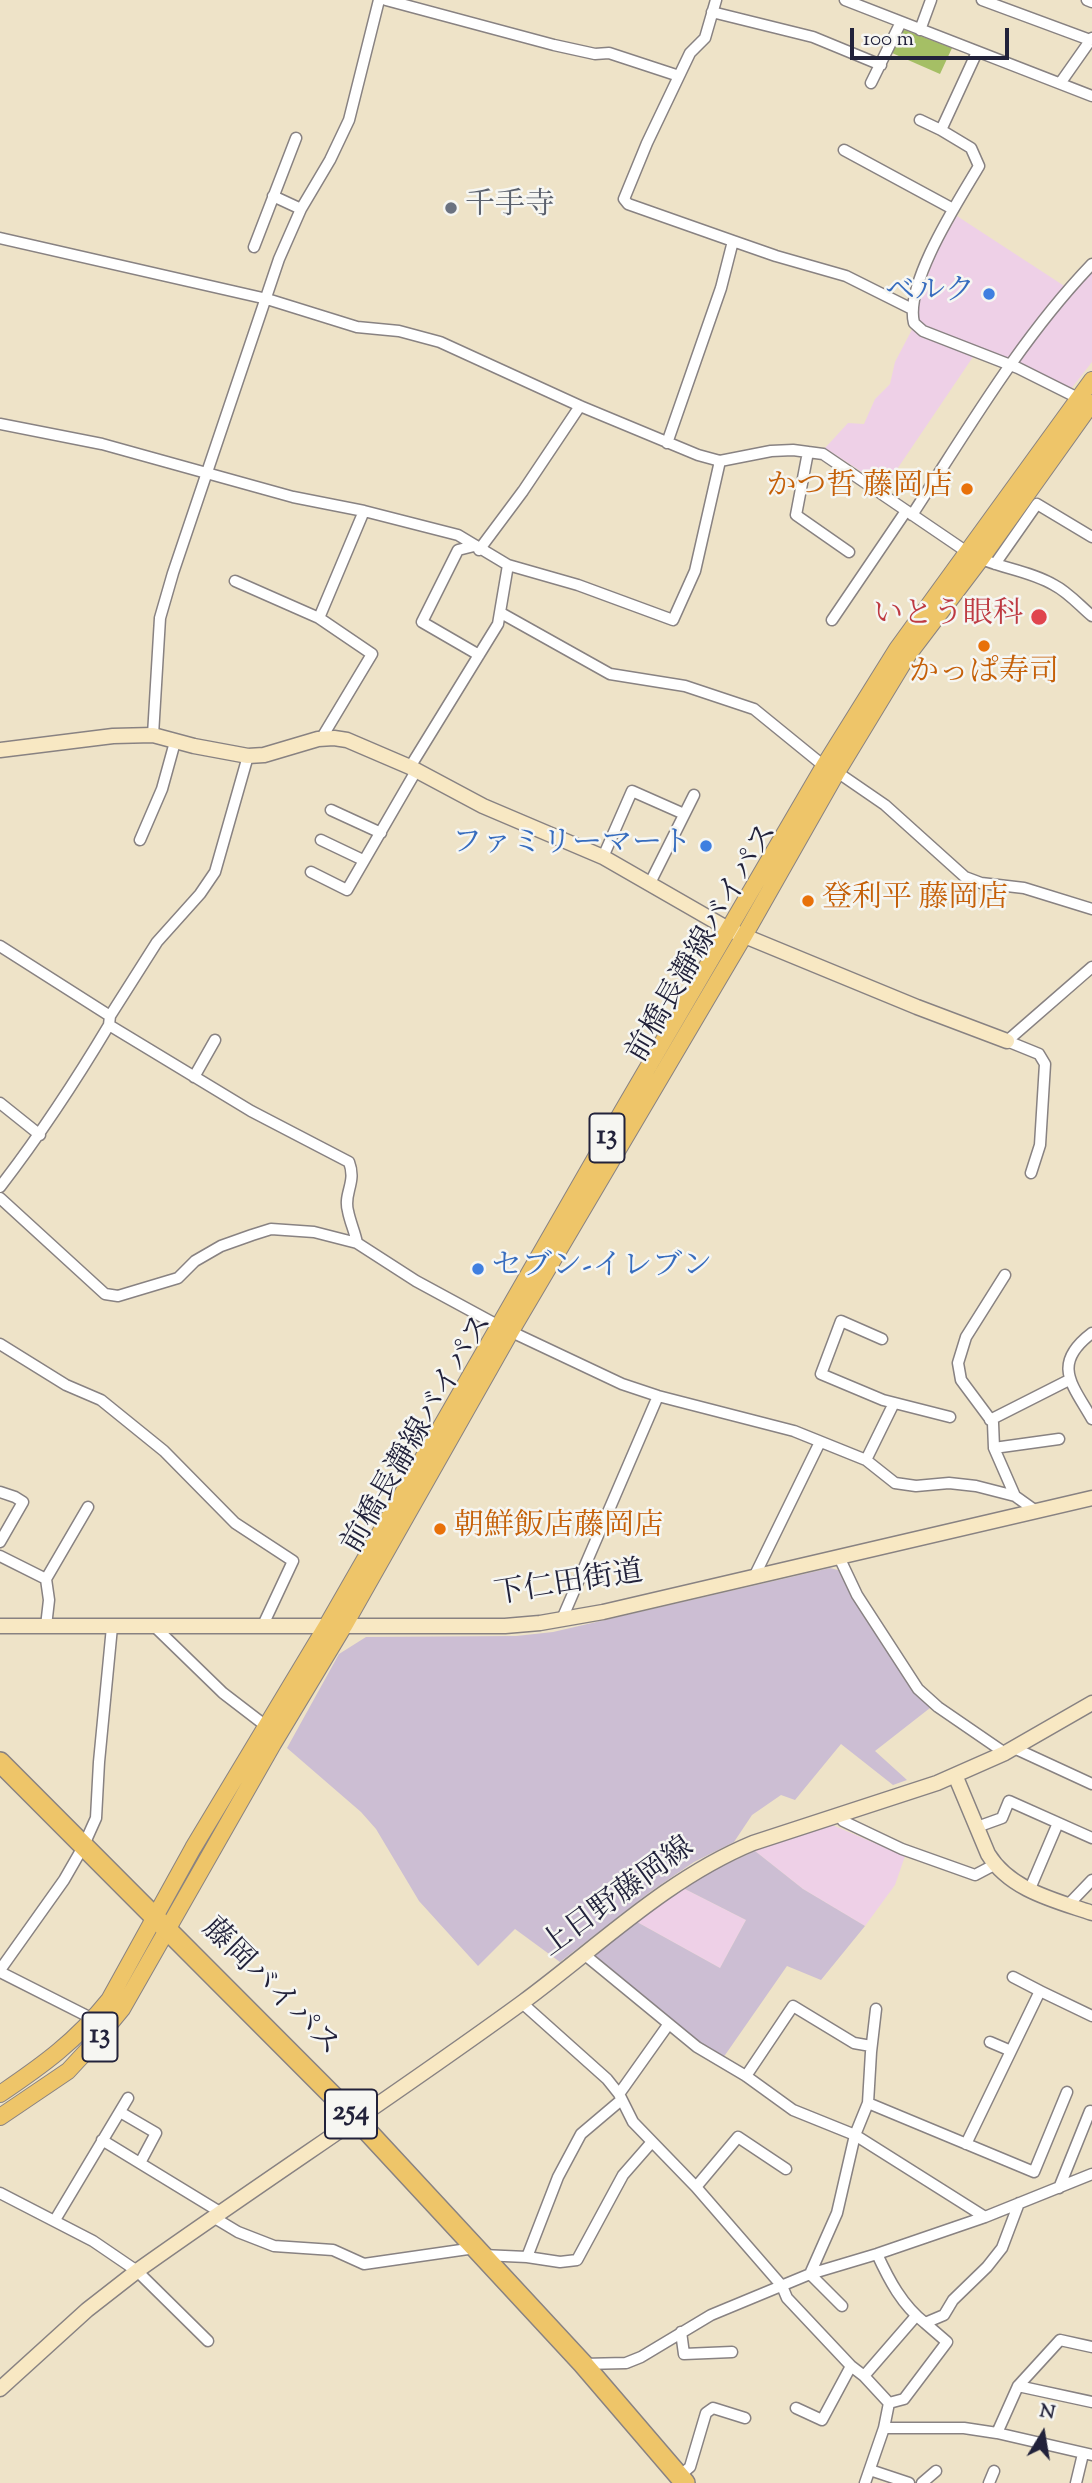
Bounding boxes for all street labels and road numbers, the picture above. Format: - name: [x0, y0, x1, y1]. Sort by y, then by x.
- street label: 前橋長瀞線バイパス: [622, 818, 788, 1070]
- road number: 13: [590, 1114, 624, 1162]
- street label: 前橋長瀞線バイパス: [337, 1309, 503, 1561]
- street label: 下仁田街道: [492, 1556, 646, 1616]
- street label: 上日野藤岡線: [536, 1832, 702, 1966]
- street label: 藤岡バイパス: [193, 1913, 345, 2065]
- road number: 13: [82, 2012, 118, 2062]
- road number: 254: [325, 2090, 377, 2138]

